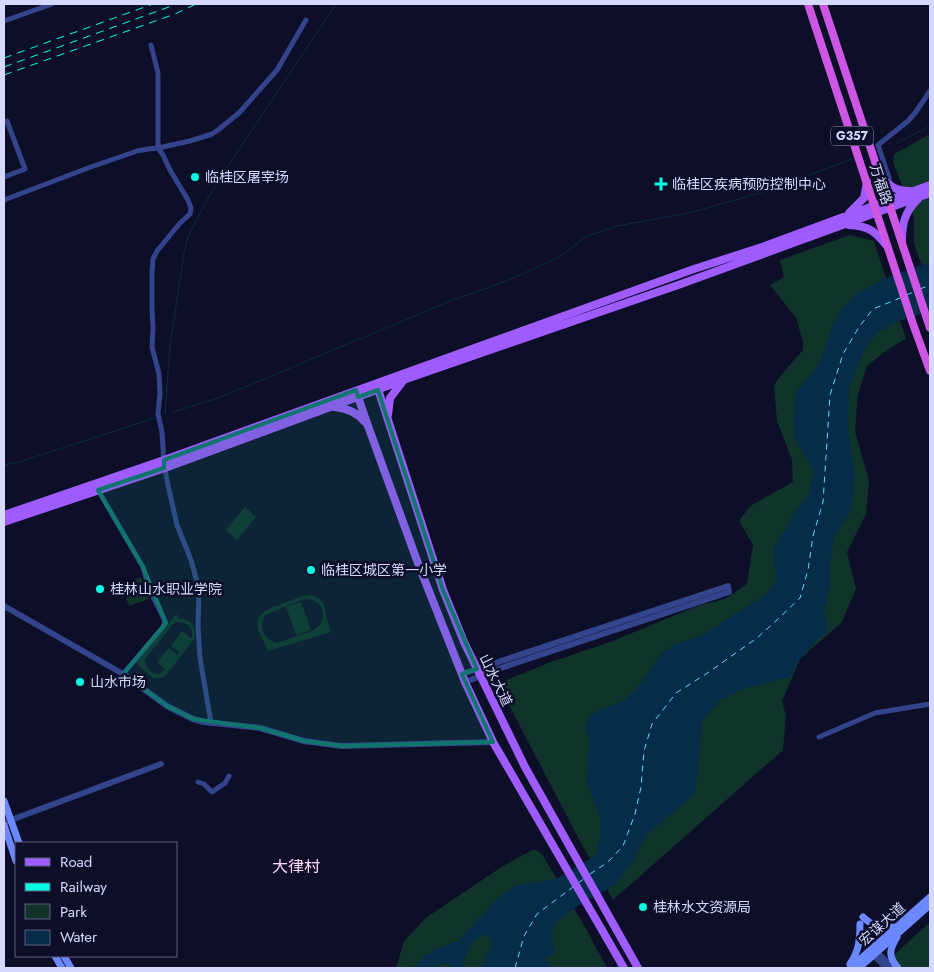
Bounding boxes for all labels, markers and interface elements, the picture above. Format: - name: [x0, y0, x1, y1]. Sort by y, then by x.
- road number: G357: [831, 126, 873, 146]
- street label: 万福路: [865, 161, 897, 207]
- place label: 临桂区屠宰场: [205, 167, 289, 187]
- marker: 临桂区屠宰场: [189, 171, 201, 183]
- place label: 临桂区疾病预防控制中心: [672, 174, 826, 194]
- marker: 临桂区疾病预防控制中心: [654, 177, 668, 191]
- place label: 临桂区城区第一小学: [321, 560, 447, 580]
- marker: 临桂区城区第一小学: [305, 564, 317, 576]
- place label: 桂林山水职业学院: [110, 579, 222, 599]
- marker: 桂林山水职业学院: [94, 583, 106, 595]
- street label: 山水大道: [475, 650, 517, 710]
- place label: 山水市场: [90, 672, 146, 692]
- marker: 山水市场: [74, 676, 86, 688]
- legend: [15, 842, 178, 957]
- text: Road: [60, 851, 92, 873]
- district label: 大律村: [272, 855, 320, 878]
- text: Railway: [60, 876, 107, 898]
- place label: 桂林水文资源局: [653, 897, 751, 917]
- street label: 宏谋大道: [855, 898, 909, 950]
- text: Park: [60, 901, 87, 923]
- marker: 桂林水文资源局: [637, 901, 649, 913]
- text: Water: [60, 926, 98, 948]

